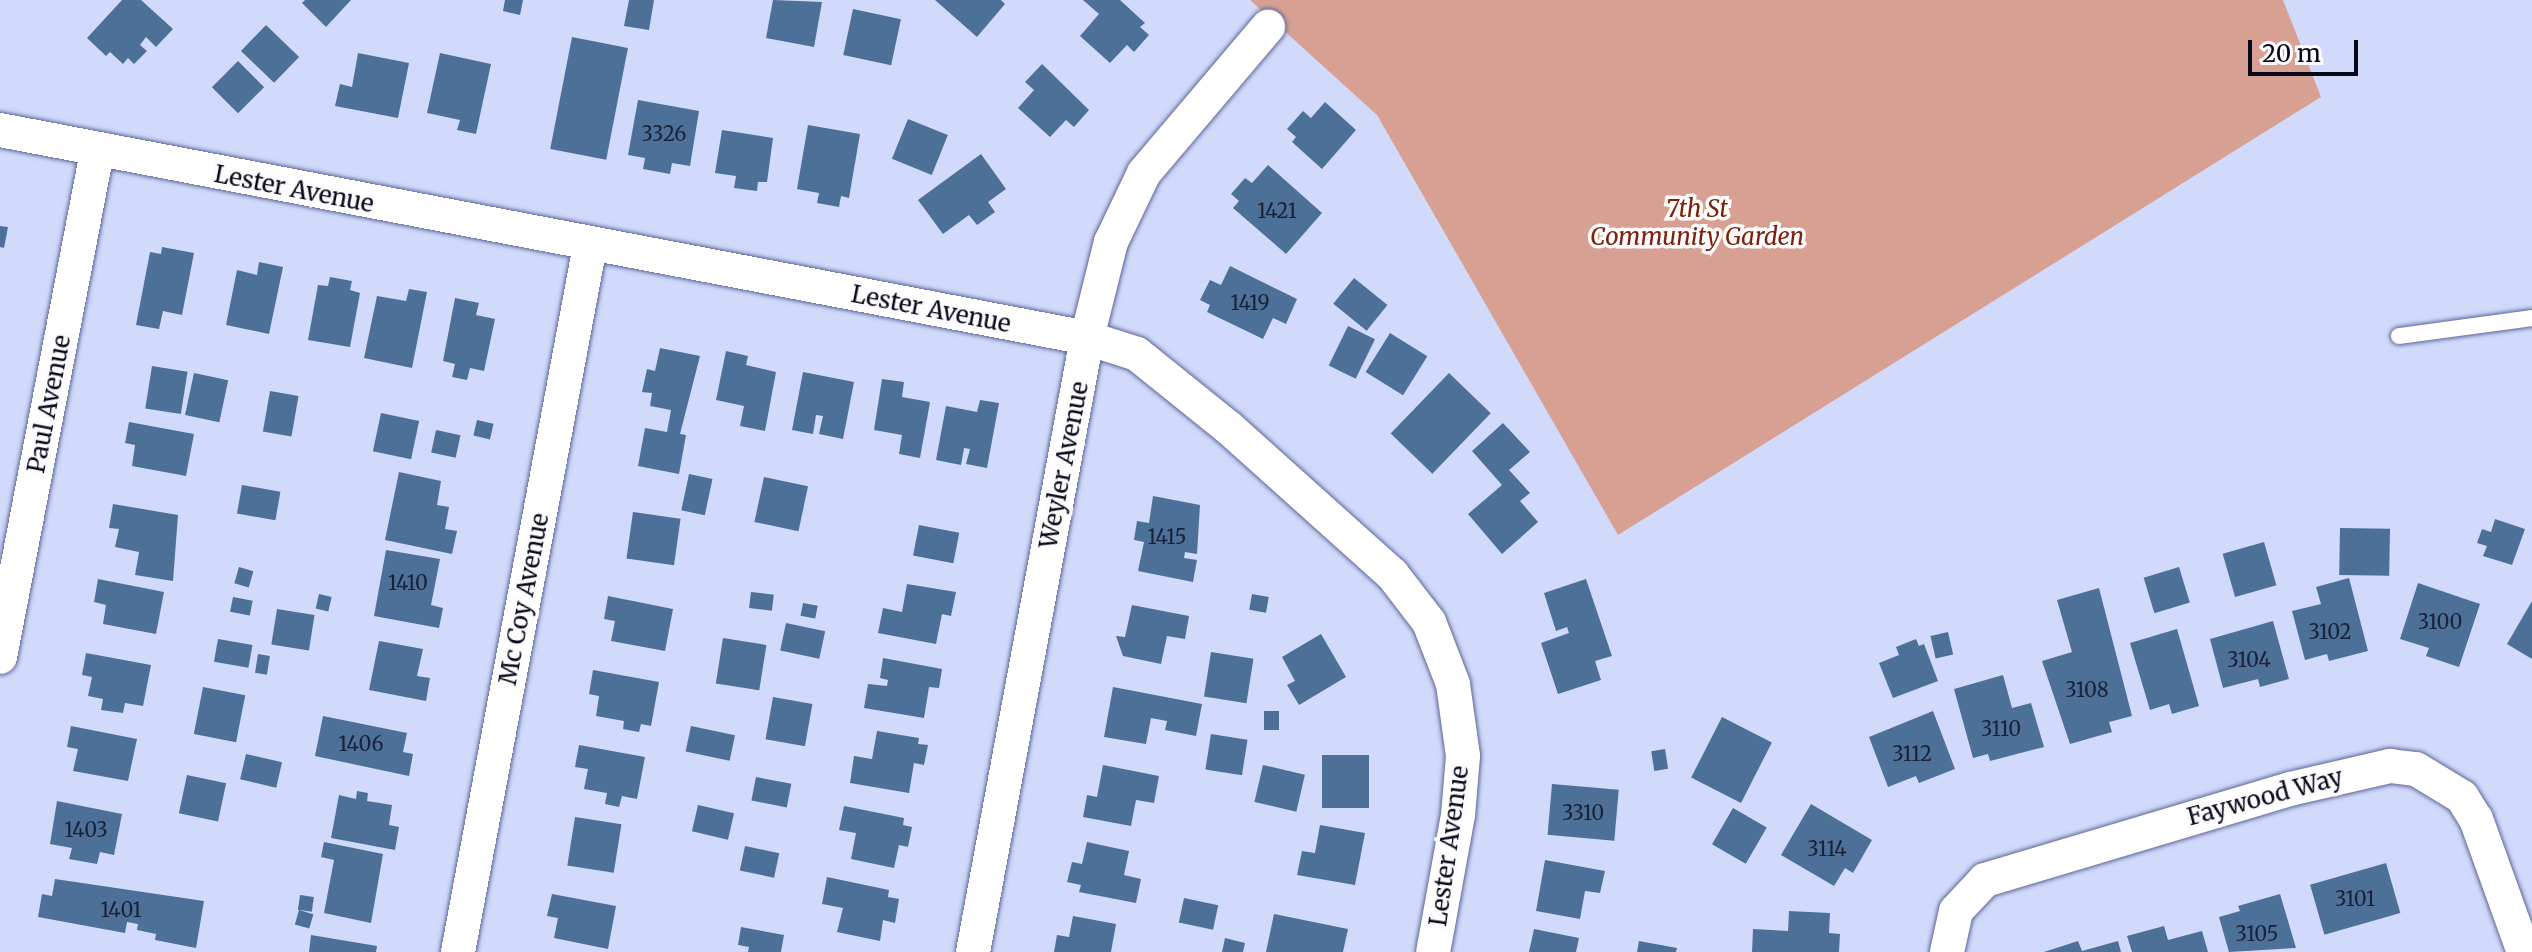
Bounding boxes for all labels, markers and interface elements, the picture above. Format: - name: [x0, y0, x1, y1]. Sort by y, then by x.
- scale bar: [2252, 24, 2362, 74]
- text: 20 m: [2262, 38, 2321, 69]
- house number: 3326: [642, 121, 686, 145]
- street label: Lester Avenue: [212, 159, 376, 219]
- park label: 7th St Community Garden: [1590, 195, 1804, 251]
- house number: 1421: [1257, 198, 1297, 222]
- street label: Lester Avenue: [849, 279, 1013, 339]
- house number: 1419: [1231, 290, 1269, 314]
- street label: Paul Avenue: [22, 333, 76, 475]
- street label: Weyler Avenue: [1034, 379, 1094, 551]
- street label: Mc Coy Avenue: [493, 511, 555, 687]
- house number: 1415: [1148, 524, 1186, 548]
- house number: 1410: [388, 570, 428, 594]
- house number: 3100: [2418, 609, 2462, 633]
- house number: 3102: [2309, 619, 2351, 643]
- house number: 3104: [2227, 647, 2271, 671]
- house number: 3108: [2065, 677, 2109, 701]
- house number: 3110: [1981, 716, 2021, 740]
- house number: 1406: [339, 731, 383, 755]
- house number: 3112: [1892, 741, 1932, 765]
- street label: Faywood Way: [2184, 762, 2346, 832]
- street label: Lester Avenue: [1423, 764, 1475, 928]
- house number: 3310: [1562, 800, 1604, 824]
- house number: 1403: [64, 817, 108, 841]
- house number: 3114: [1807, 836, 1847, 860]
- house number: 3101: [2335, 886, 2375, 910]
- house number: 1401: [100, 897, 142, 921]
- house number: 3105: [2236, 921, 2278, 945]

